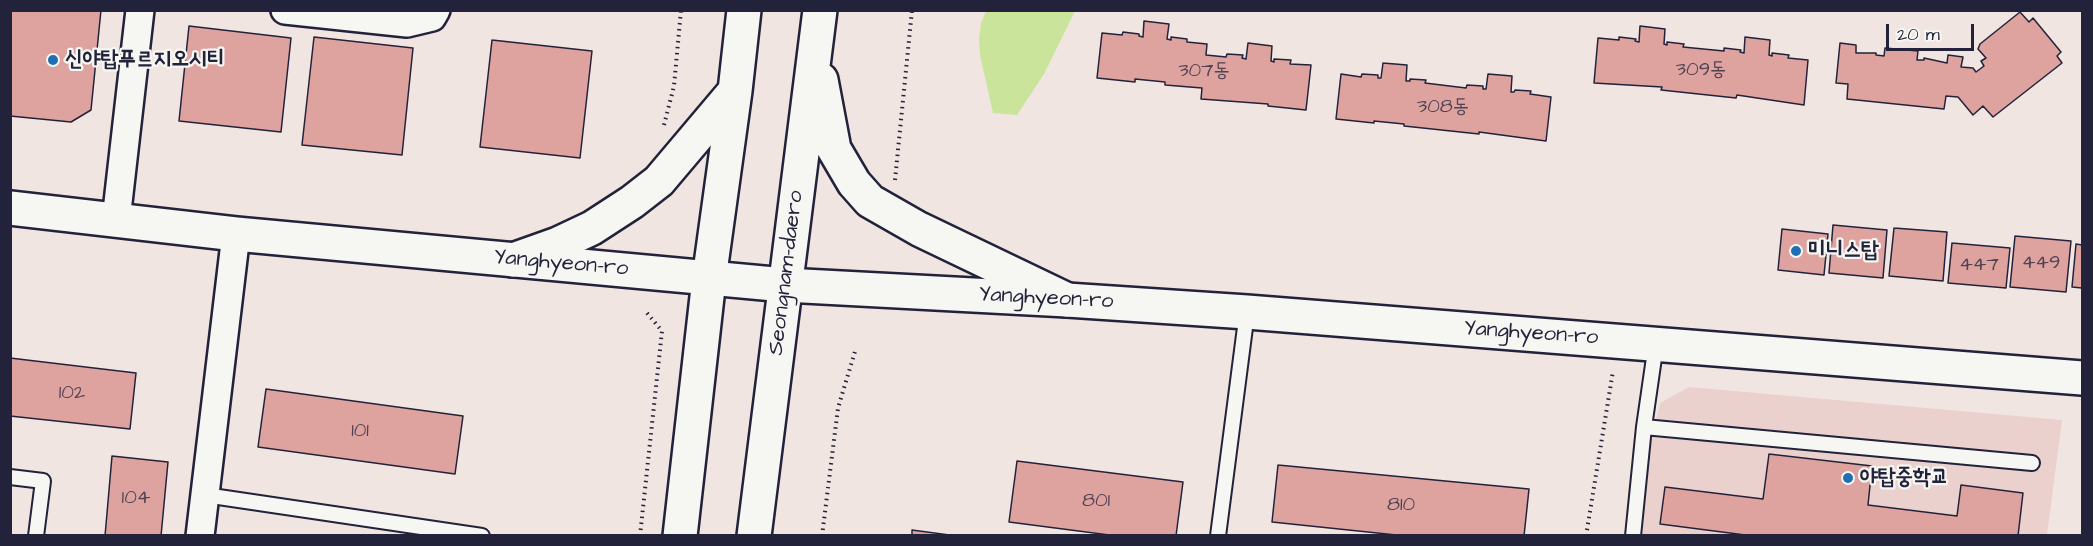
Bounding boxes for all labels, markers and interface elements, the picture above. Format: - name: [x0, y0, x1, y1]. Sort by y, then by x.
- scale bar: [1889, 12, 1978, 50]
- text: 20 m: [1897, 22, 1940, 47]
- place label: 신야탑푸르지오시티: [65, 47, 224, 73]
- marker: 신야탑푸르지오시티: [46, 53, 60, 67]
- house number: 309동: [1676, 59, 1726, 83]
- house number: 307동: [1178, 60, 1230, 84]
- house number: 308동: [1417, 96, 1469, 120]
- street label: Seongnam-daero: [764, 189, 810, 357]
- place label: 미니스탑: [1808, 238, 1879, 264]
- marker: 미니스탑: [1789, 244, 1803, 258]
- street label: Yanghyeon-ro: [493, 245, 629, 283]
- house number: 449: [2022, 252, 2060, 276]
- house number: 447: [1959, 254, 1999, 278]
- street label: Yanghyeon-ro: [978, 282, 1114, 316]
- street label: Yanghyeon-ro: [1463, 316, 1599, 352]
- house number: 102: [59, 382, 85, 406]
- house number: 101: [351, 420, 369, 444]
- place label: 야탑중학교: [1860, 465, 1949, 491]
- marker: 야탑중학교: [1841, 471, 1855, 485]
- house number: 104: [122, 487, 150, 511]
- house number: 801: [1082, 490, 1110, 514]
- house number: 810: [1387, 494, 1415, 518]

